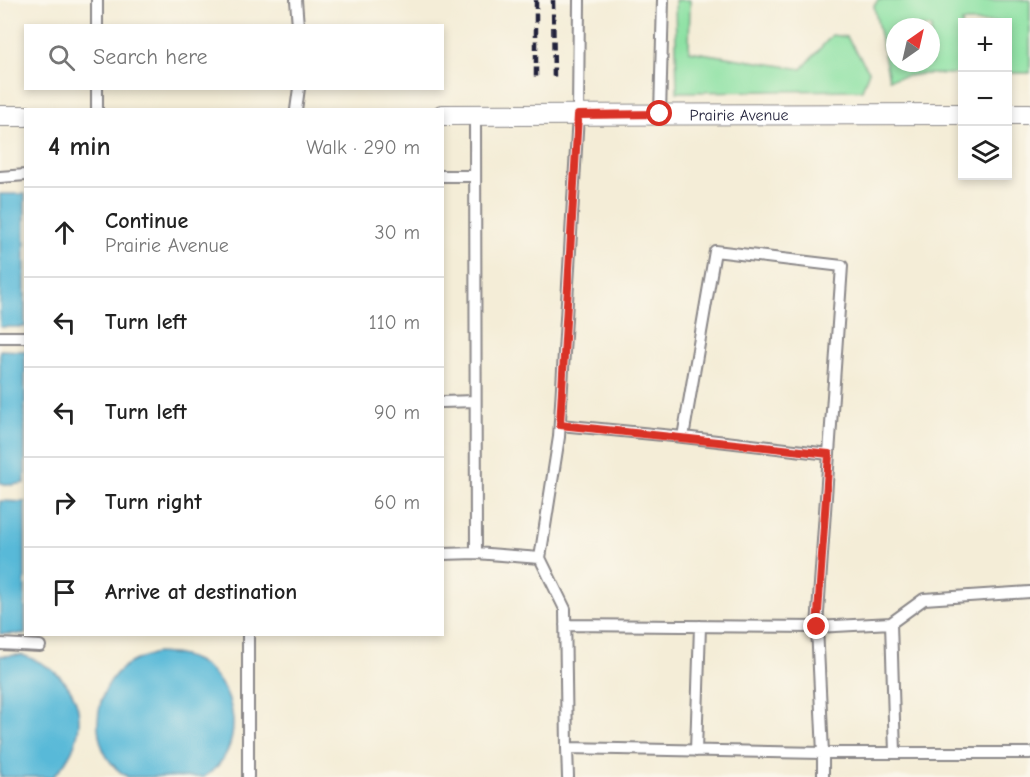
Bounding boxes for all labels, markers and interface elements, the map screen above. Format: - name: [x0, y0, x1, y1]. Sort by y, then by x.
- north arrow: [886, 18, 940, 72]
- map controls: [958, 18, 1012, 180]
- button: +: [958, 18, 1012, 72]
- search box: [24, 24, 444, 90]
- icon: search: [45, 41, 78, 74]
- text: Search here: [93, 44, 208, 70]
- button: −: [958, 72, 1012, 126]
- route start: [646, 100, 672, 126]
- street label: Prairie Avenue: [689, 106, 789, 125]
- button: layers: [958, 126, 1012, 180]
- text: 4 min: [48, 132, 111, 162]
- text: Walk · 290 m: [306, 136, 420, 159]
- text: Continue: [105, 208, 188, 234]
- icon: ahead: [48, 216, 81, 249]
- text: 30 m: [374, 221, 420, 244]
- text: Prairie Avenue: [105, 234, 229, 257]
- icon: left: [48, 306, 81, 339]
- text: Turn left: [105, 309, 187, 335]
- text: 110 m: [369, 311, 420, 334]
- icon: left: [48, 396, 81, 429]
- text: Turn left: [105, 399, 187, 425]
- text: 90 m: [374, 401, 420, 424]
- icon: right: [48, 486, 81, 519]
- text: Turn right: [105, 489, 202, 515]
- text: 60 m: [374, 491, 420, 514]
- icon: arrive: [48, 576, 81, 609]
- text: Arrive at destination: [105, 579, 297, 605]
- route end: [803, 613, 829, 639]

